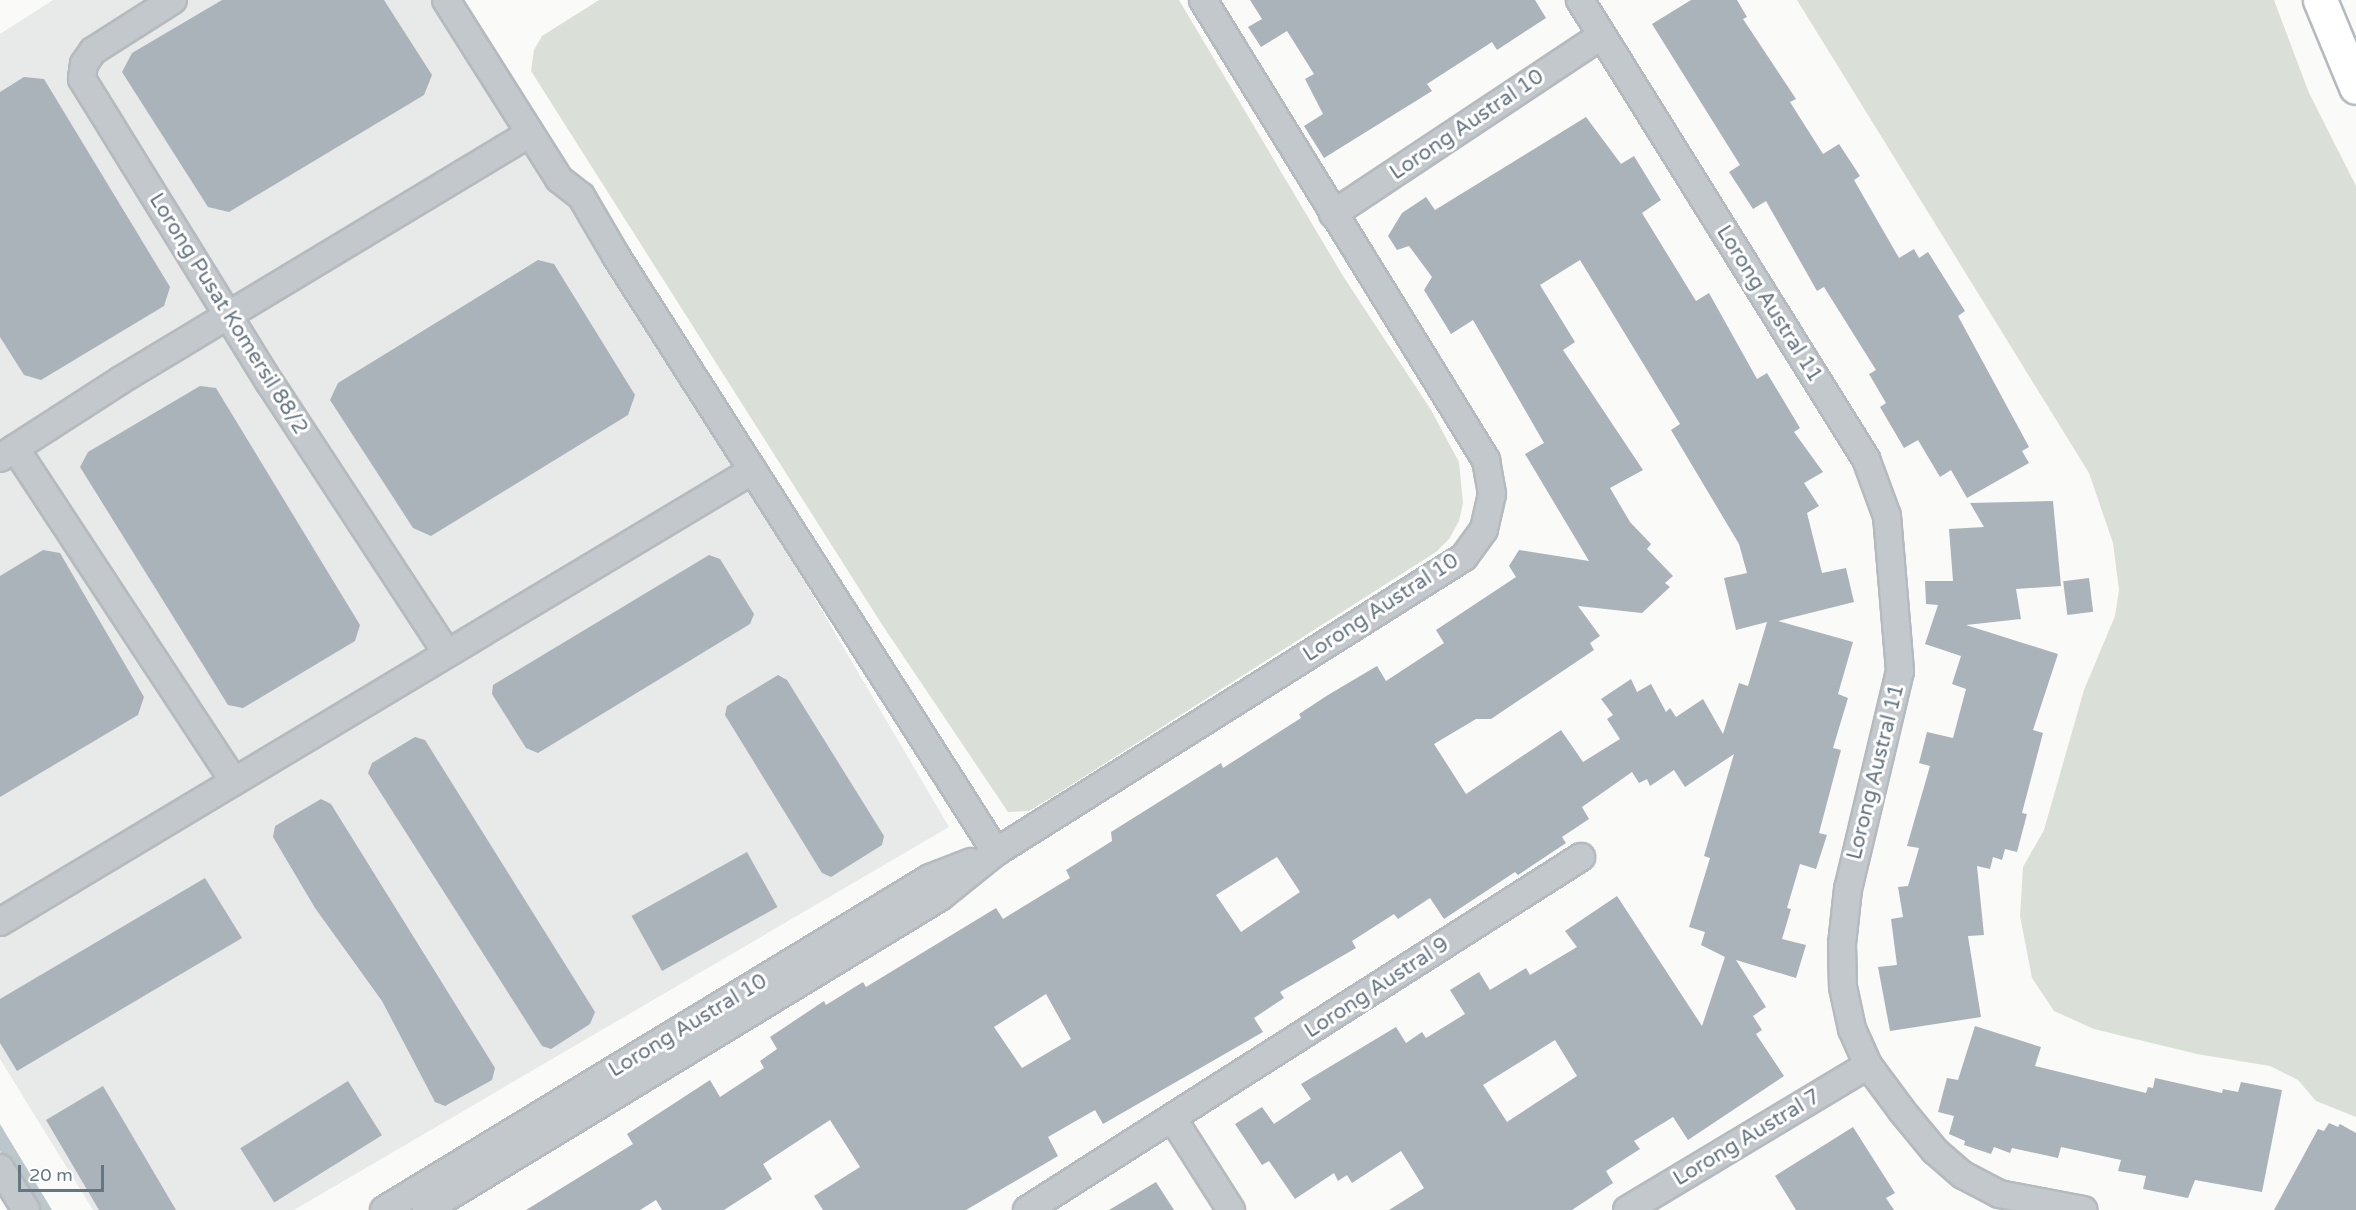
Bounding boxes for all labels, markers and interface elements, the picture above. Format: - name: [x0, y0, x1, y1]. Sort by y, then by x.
- street label: Lorong Austral 10: [1385, 64, 1549, 186]
- street label: Lorong Pusat Komersil 88/2: [143, 189, 313, 439]
- street label: Lorong Austral 11: [1711, 221, 1827, 387]
- street label: Lorong Austral 10: [1299, 548, 1463, 668]
- street label: Lorong Austral 11: [1842, 682, 1910, 862]
- street label: Lorong Austral 9: [1300, 932, 1454, 1044]
- street label: Lorong Austral 10: [604, 969, 772, 1083]
- street label: Lorong Austral 7: [1669, 1084, 1825, 1192]
- scale bar: [21, 1153, 106, 1191]
- text: 20 m: [29, 1164, 73, 1186]

